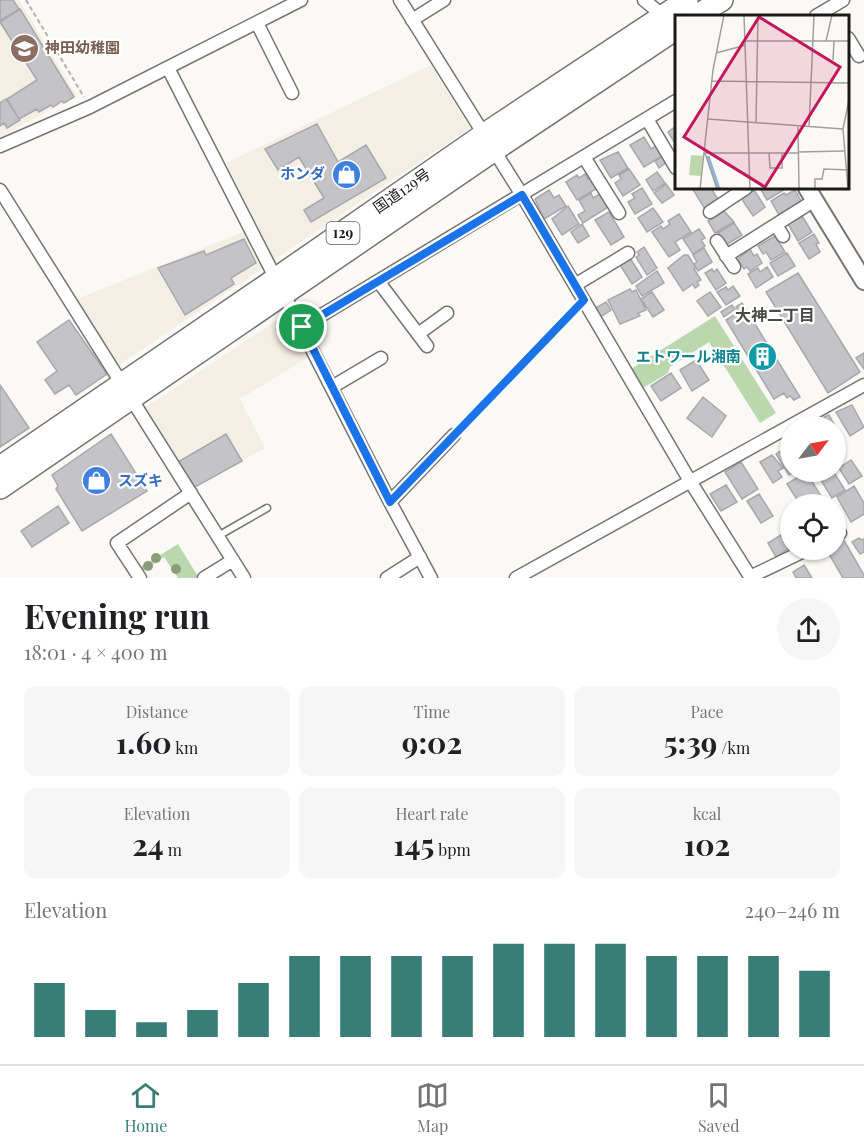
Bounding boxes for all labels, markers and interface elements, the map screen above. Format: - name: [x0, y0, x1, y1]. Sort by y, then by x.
- inset map: [675, 15, 849, 189]
- school or university icon: 神田幼稚園: [8, 32, 40, 64]
- place label: 神田幼稚園: [44, 37, 120, 57]
- shop icon: ホンダ: [330, 158, 362, 190]
- place label: ホンダ: [280, 163, 325, 183]
- street label: 国道129号: [369, 163, 434, 217]
- road number: 129: [326, 222, 360, 244]
- pin: [276, 301, 327, 352]
- district label: 大神二丁目: [735, 304, 815, 325]
- icon: arrive: [285, 310, 318, 343]
- building icon: エトワール湘南: [746, 341, 778, 373]
- place label: エトワール湘南: [636, 346, 741, 366]
- north arrow: [780, 416, 846, 482]
- map controls: [780, 416, 846, 560]
- shop icon: スズキ: [81, 465, 113, 497]
- place label: スズキ: [118, 470, 163, 490]
- button: locate: [780, 494, 846, 560]
- text: Evening run: [24, 593, 210, 637]
- button: share: [777, 598, 840, 661]
- text: 18:01 · 4 × 400 m: [24, 638, 168, 665]
- text: Distance: [126, 701, 188, 722]
- text: Time: [414, 701, 450, 722]
- text: Pace: [690, 701, 724, 722]
- text: 1.60: [116, 722, 172, 762]
- text: 9:02: [402, 722, 462, 762]
- text: 5:39: [664, 722, 717, 762]
- text: km: [172, 737, 198, 758]
- text: /km: [717, 737, 750, 758]
- text: Elevation: [124, 803, 190, 824]
- text: Heart rate: [395, 803, 469, 824]
- text: kcal: [693, 803, 721, 824]
- text: 24: [132, 824, 164, 864]
- text: 145: [393, 824, 434, 864]
- text: 102: [684, 824, 730, 864]
- text: m: [164, 839, 182, 860]
- text: bpm: [434, 839, 471, 860]
- text: Elevation: [24, 896, 107, 923]
- text: 240–246 m: [745, 896, 840, 923]
- tab: Home: [124, 1079, 167, 1136]
- tab: Map: [416, 1079, 449, 1136]
- tab: Saved: [698, 1079, 740, 1136]

